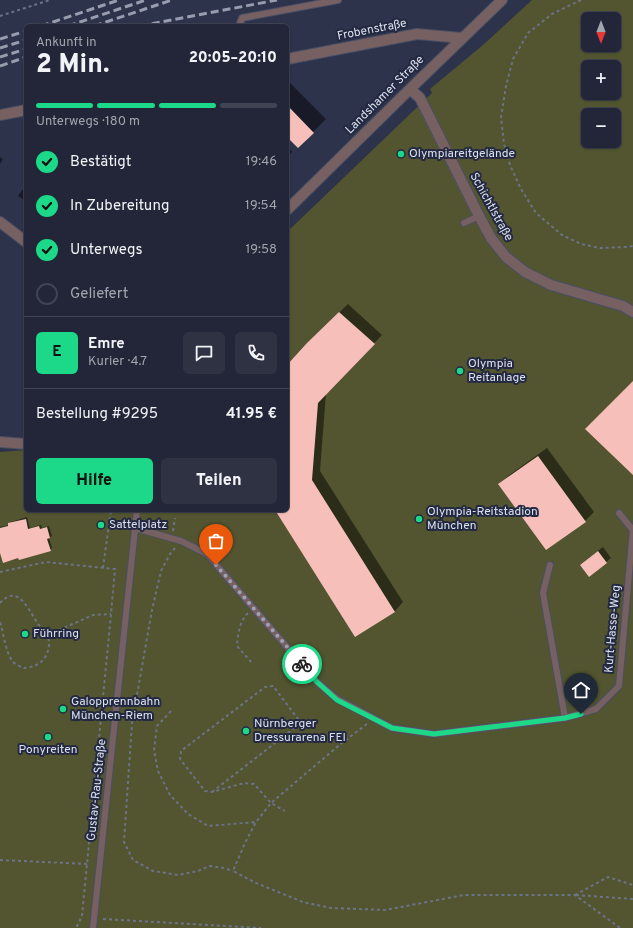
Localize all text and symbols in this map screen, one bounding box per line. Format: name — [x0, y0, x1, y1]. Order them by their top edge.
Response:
north arrow — [581, 12, 621, 52]
map controls — [581, 12, 621, 148]
street label: Frobenstraße — [336, 15, 408, 45]
text: Ankunft in — [36, 35, 97, 51]
text: 2 Min. — [36, 49, 110, 82]
text: 20:05–20:10 — [189, 49, 277, 68]
street label: Landshamer Straße — [342, 52, 428, 138]
button: + — [581, 60, 621, 100]
button: − — [581, 108, 621, 148]
text: Unterwegs · 180 m — [36, 114, 140, 130]
place label: Olympiareitgelände — [409, 146, 515, 162]
marker: Olympiareitgelände — [396, 149, 406, 159]
icon: check — [36, 151, 58, 173]
text: Bestätigt — [70, 153, 132, 172]
text: 19:46 — [246, 154, 277, 170]
street label: Schichtlstraße — [466, 170, 516, 244]
icon: check — [36, 195, 58, 217]
text: In Zubereitung — [70, 197, 170, 216]
text: 19:54 — [245, 198, 277, 214]
icon: check — [36, 239, 58, 261]
text: Unterwegs — [70, 241, 143, 260]
text: 19:58 — [245, 242, 277, 258]
text: Geliefert — [70, 285, 128, 304]
button: chat — [183, 332, 225, 374]
button: phone — [235, 332, 277, 374]
text: Emre — [88, 335, 125, 354]
text: E — [52, 343, 62, 362]
text: Kurier · 4.7 — [88, 354, 147, 370]
place label: Olympia Reitanlage — [468, 356, 526, 386]
marker: Olympia Reitanlage — [455, 366, 465, 376]
text: Bestellung #9295 — [36, 405, 158, 424]
text: 41.95 € — [226, 405, 277, 424]
button: Hilfe — [36, 458, 153, 504]
button: Teilen — [161, 458, 277, 504]
place label: Olympia-Reitstadion München — [427, 504, 538, 534]
marker: Olympia-Reitstadion München — [414, 514, 424, 524]
place label: Sattelplatz — [109, 517, 167, 533]
marker: Sattelplatz — [96, 520, 106, 530]
pin — [199, 524, 233, 565]
icon: bag — [205, 530, 227, 552]
street label: Kurt-Hasse-Weg — [601, 584, 625, 674]
place label: Führring — [33, 626, 79, 642]
marker: Führring — [20, 629, 30, 639]
courier — [282, 644, 322, 684]
icon: bike — [291, 653, 313, 675]
pin — [564, 673, 598, 714]
icon: home — [570, 679, 592, 701]
place label: Galopprennbahn München-Riem — [71, 694, 160, 724]
marker: Galopprennbahn München-Riem — [58, 704, 68, 714]
place label: Nürnberger Dressurarena FEI — [254, 716, 346, 746]
marker: Nürnberger Dressurarena FEI — [241, 726, 251, 736]
marker: Ponyreiten — [43, 732, 53, 742]
street label: Gustav-Rau-Straße — [84, 738, 110, 842]
place label: Ponyreiten — [18, 742, 78, 758]

